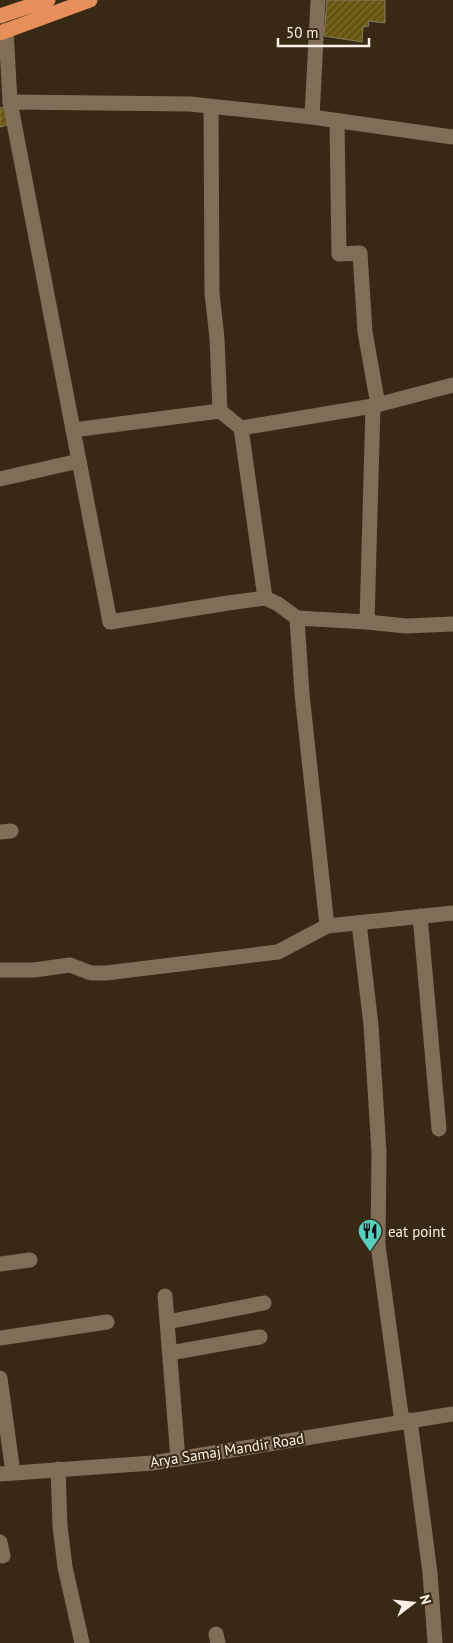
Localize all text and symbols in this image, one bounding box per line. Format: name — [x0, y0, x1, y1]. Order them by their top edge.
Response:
scale bar — [278, 15, 369, 47]
text: 50 m — [286, 23, 319, 42]
restaurant icon: eat point — [357, 1218, 383, 1252]
place label: eat point — [388, 1222, 446, 1241]
street label: Arya Samaj Mandir Road — [149, 1428, 305, 1472]
north arrow — [388, 1578, 438, 1628]
text: N — [416, 1593, 435, 1606]

